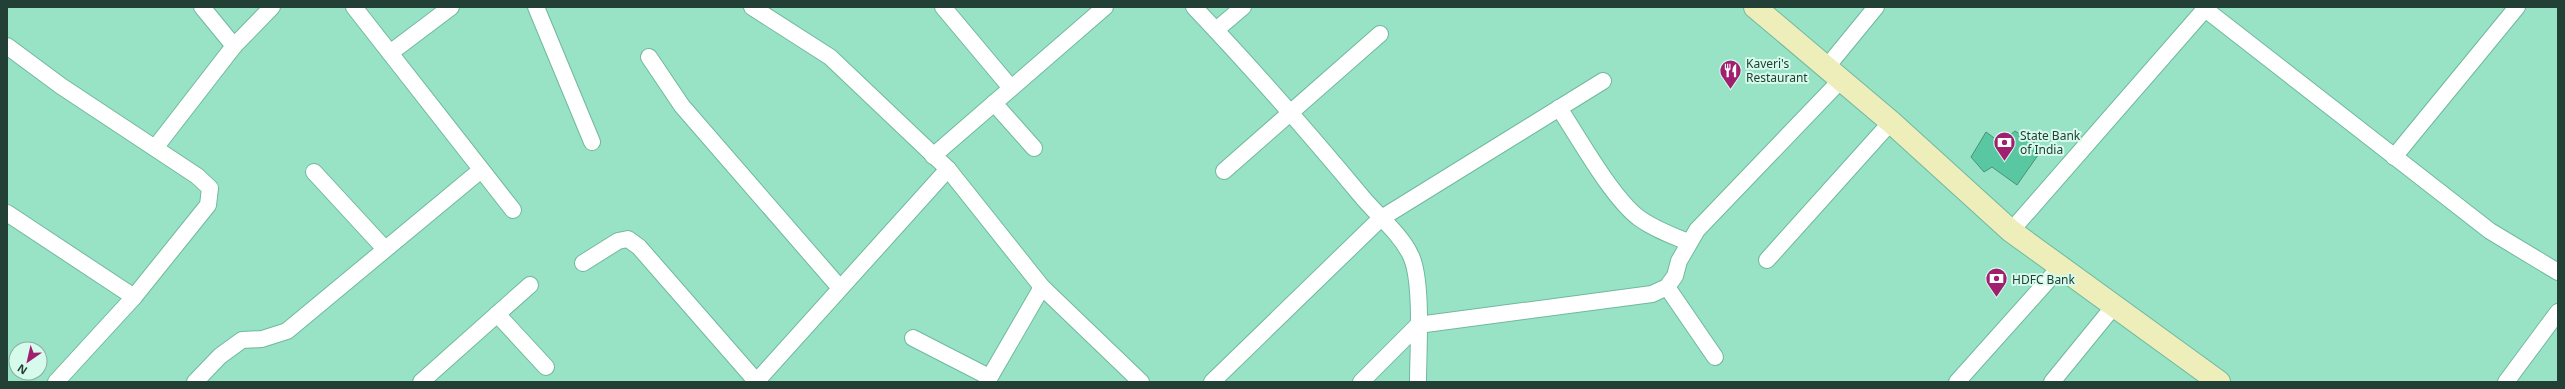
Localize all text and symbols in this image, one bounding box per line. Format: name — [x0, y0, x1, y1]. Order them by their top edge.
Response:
place label: Kaveri's Restaurant — [1746, 55, 1808, 86]
restaurant icon: Kaveri's Restaurant — [1718, 57, 1744, 90]
place label: State Bank of India — [2020, 127, 2081, 158]
bank icon: State Bank of India — [1991, 129, 2017, 162]
bank icon: HDFC Bank — [1984, 266, 2010, 299]
place label: HDFC Bank — [2012, 271, 2076, 288]
north arrow — [8, 341, 48, 381]
text: N — [14, 361, 30, 378]

